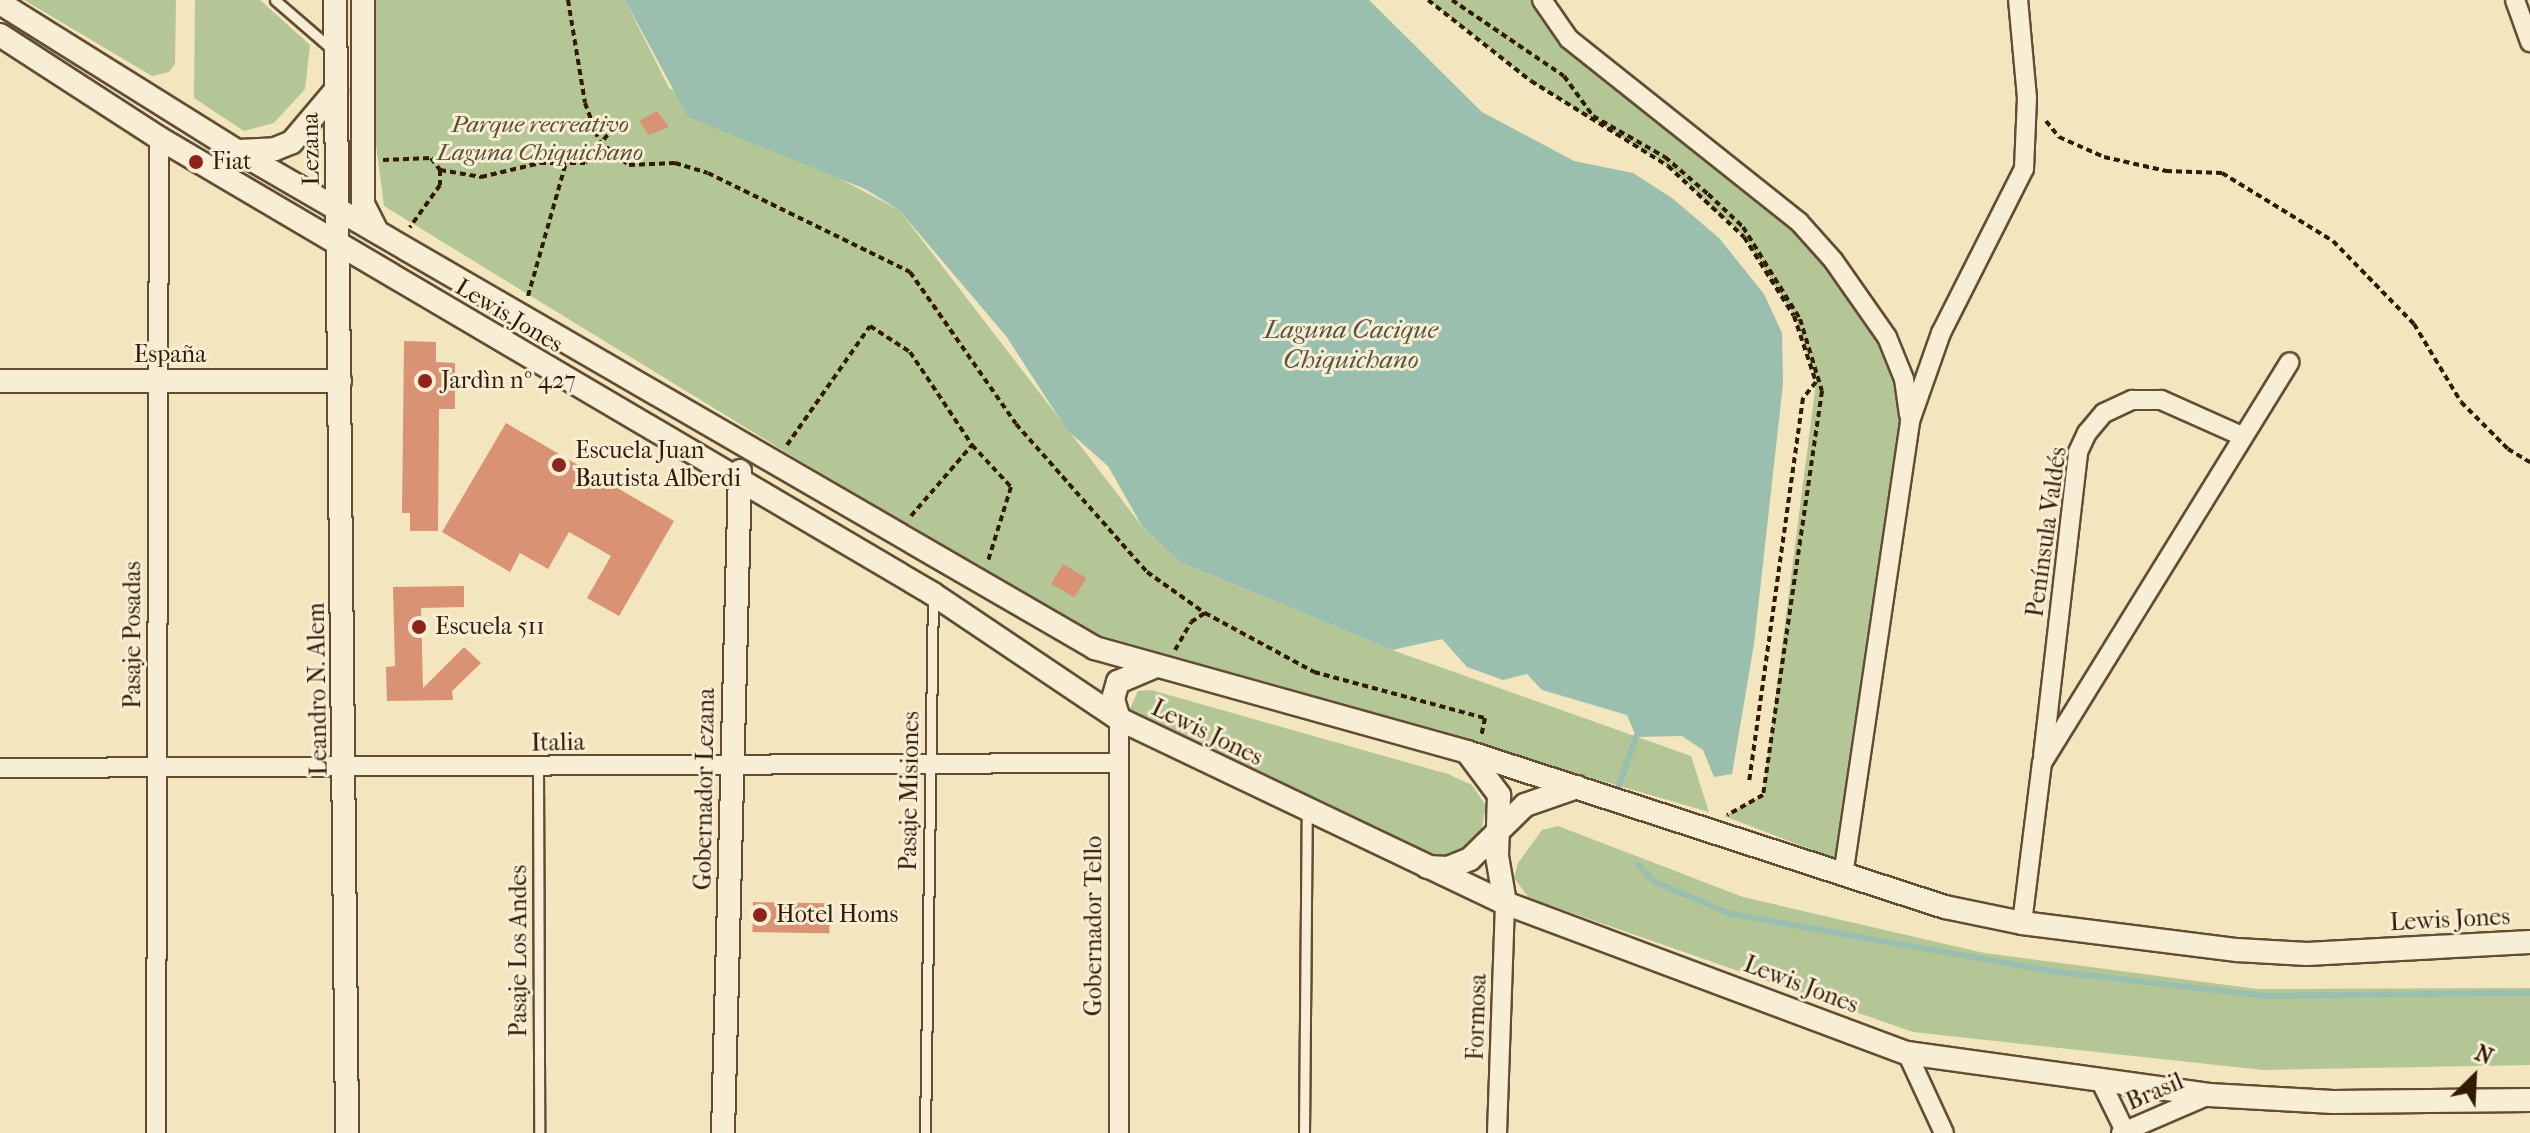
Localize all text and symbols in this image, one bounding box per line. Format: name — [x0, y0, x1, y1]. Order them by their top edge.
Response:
park label: Parque recreativo Laguna Chiquichano — [437, 111, 643, 167]
street label: Lezana — [296, 112, 326, 186]
place label: Fiat — [212, 148, 252, 176]
marker: Fiat — [187, 153, 205, 171]
street label: Lewis Jones — [450, 273, 568, 359]
water label: Laguna Cacique Chiquichano — [1264, 314, 1438, 376]
street label: España — [134, 341, 206, 369]
place label: Jardìn nº 427 — [441, 367, 576, 395]
marker: Jardìn nº 427 — [416, 372, 434, 390]
place label: Escuela Juan Bautista Alberdi — [575, 437, 741, 493]
street label: Península Valdés — [2021, 445, 2073, 619]
marker: Escuela Juan Bautista Alberdi — [550, 456, 568, 474]
street label: Pasaje Posadas — [119, 561, 147, 709]
street label: Leandro N. Alem — [302, 602, 334, 776]
place label: Escuela 511 — [435, 613, 545, 641]
marker: Escuela 511 — [410, 618, 428, 636]
street label: Gobernador Lezana — [689, 688, 721, 890]
street label: Lewis Jones — [1147, 694, 1267, 772]
street label: Pasaje Misiones — [894, 711, 926, 871]
street label: Italia — [531, 728, 585, 758]
street label: Gobernador Tello — [1080, 836, 1108, 1016]
street label: Pasaje Los Andes — [505, 865, 533, 1037]
place label: Hotel Homs — [776, 901, 898, 929]
street label: Lewis Jones — [2389, 902, 2511, 938]
marker: Hotel Homs — [751, 906, 769, 924]
street label: Lewis Jones — [1740, 950, 1862, 1020]
street label: Formosa — [1461, 973, 1493, 1061]
north arrow — [2434, 1037, 2514, 1117]
text: N — [2471, 1040, 2497, 1070]
street label: Brasil — [2122, 1067, 2188, 1117]

